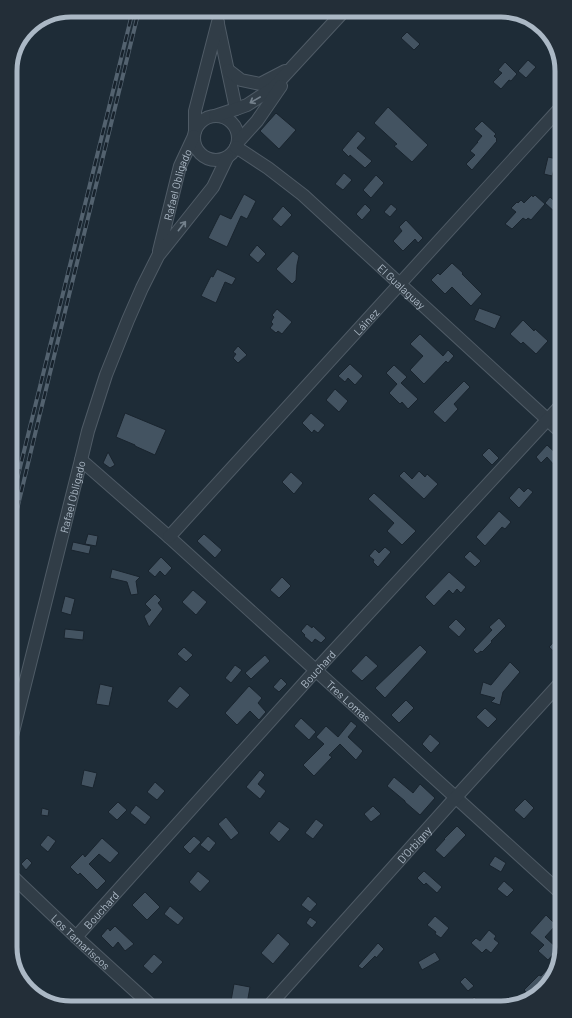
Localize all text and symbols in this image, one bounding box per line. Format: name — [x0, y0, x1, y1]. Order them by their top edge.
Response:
one-way arrow — [249, 96, 261, 104]
street label: Rafael Obligado — [160, 147, 194, 221]
one-way arrow — [178, 220, 186, 231]
street label: El Gualaguay — [375, 261, 429, 311]
street label: Láinez — [350, 305, 381, 337]
street label: Rafael Obligado — [57, 459, 87, 534]
street label: Bouchard — [297, 647, 338, 690]
street label: Tres Lomas — [324, 677, 374, 724]
street label: D'Orbigny — [394, 823, 434, 865]
street label: Bouchard — [80, 888, 121, 931]
street label: Los Tamariscos — [49, 911, 113, 972]

